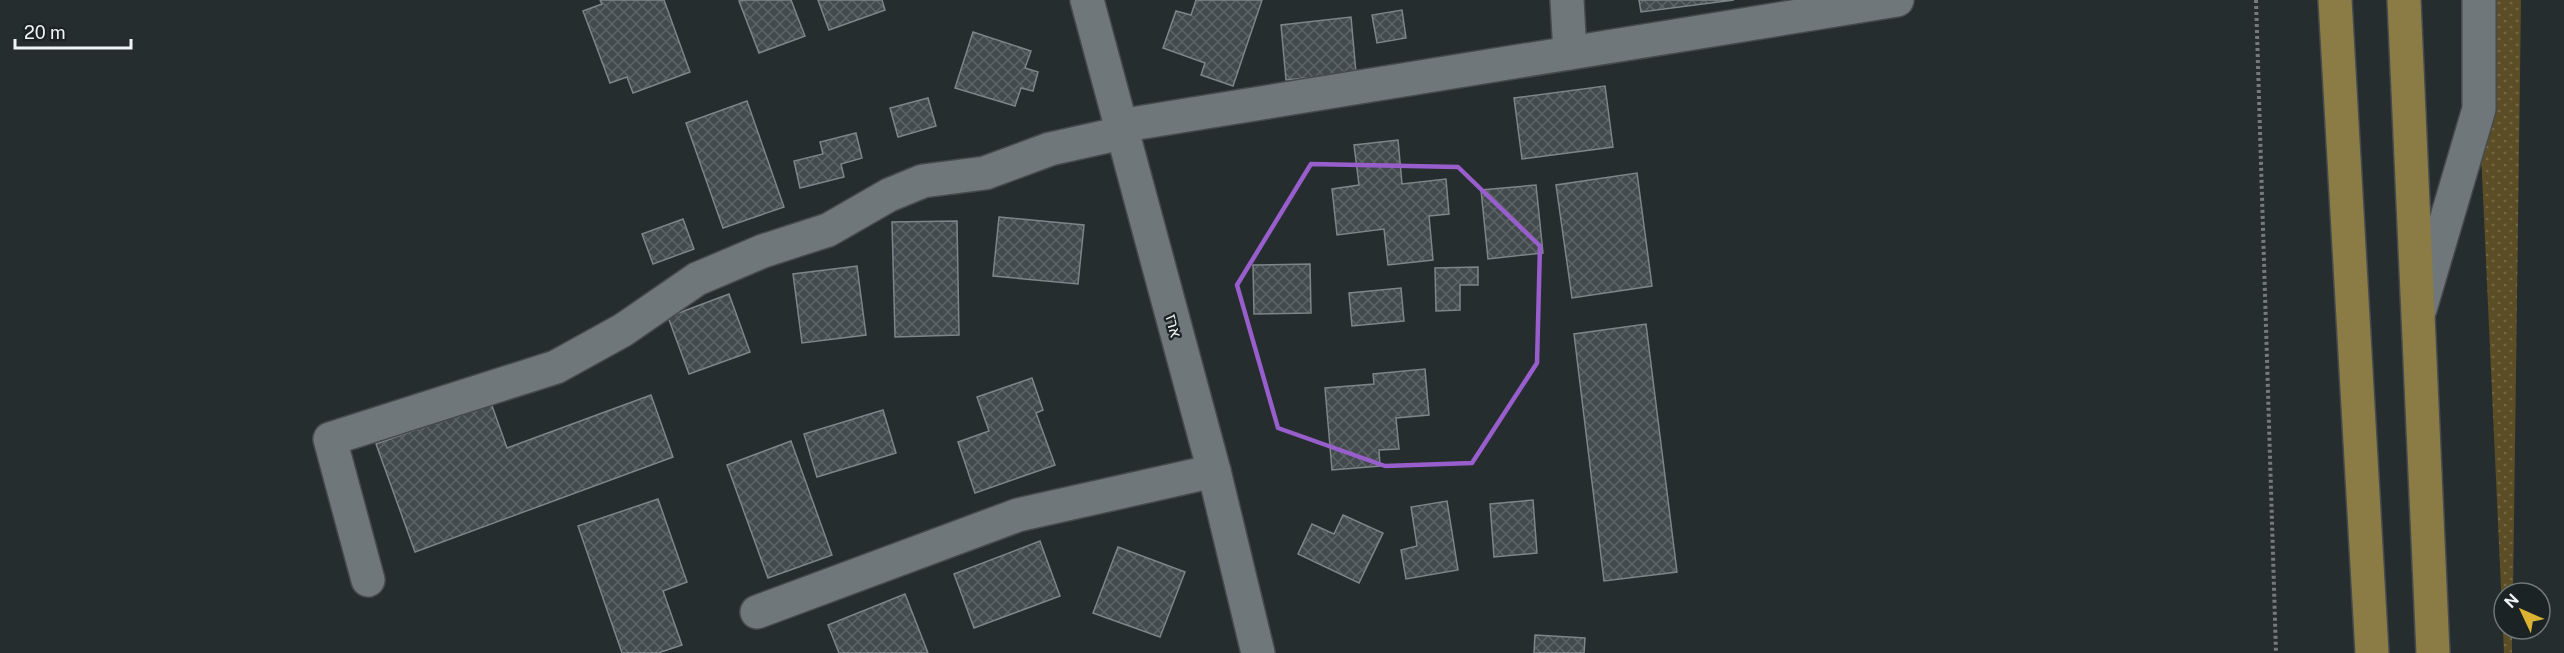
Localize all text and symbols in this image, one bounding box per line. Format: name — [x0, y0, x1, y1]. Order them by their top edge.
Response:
scale bar — [15, 12, 130, 50]
text: 20 m — [24, 22, 66, 43]
street label: ארז — [1161, 312, 1186, 340]
north arrow — [2492, 581, 2552, 641]
text: N — [2500, 590, 2523, 612]

